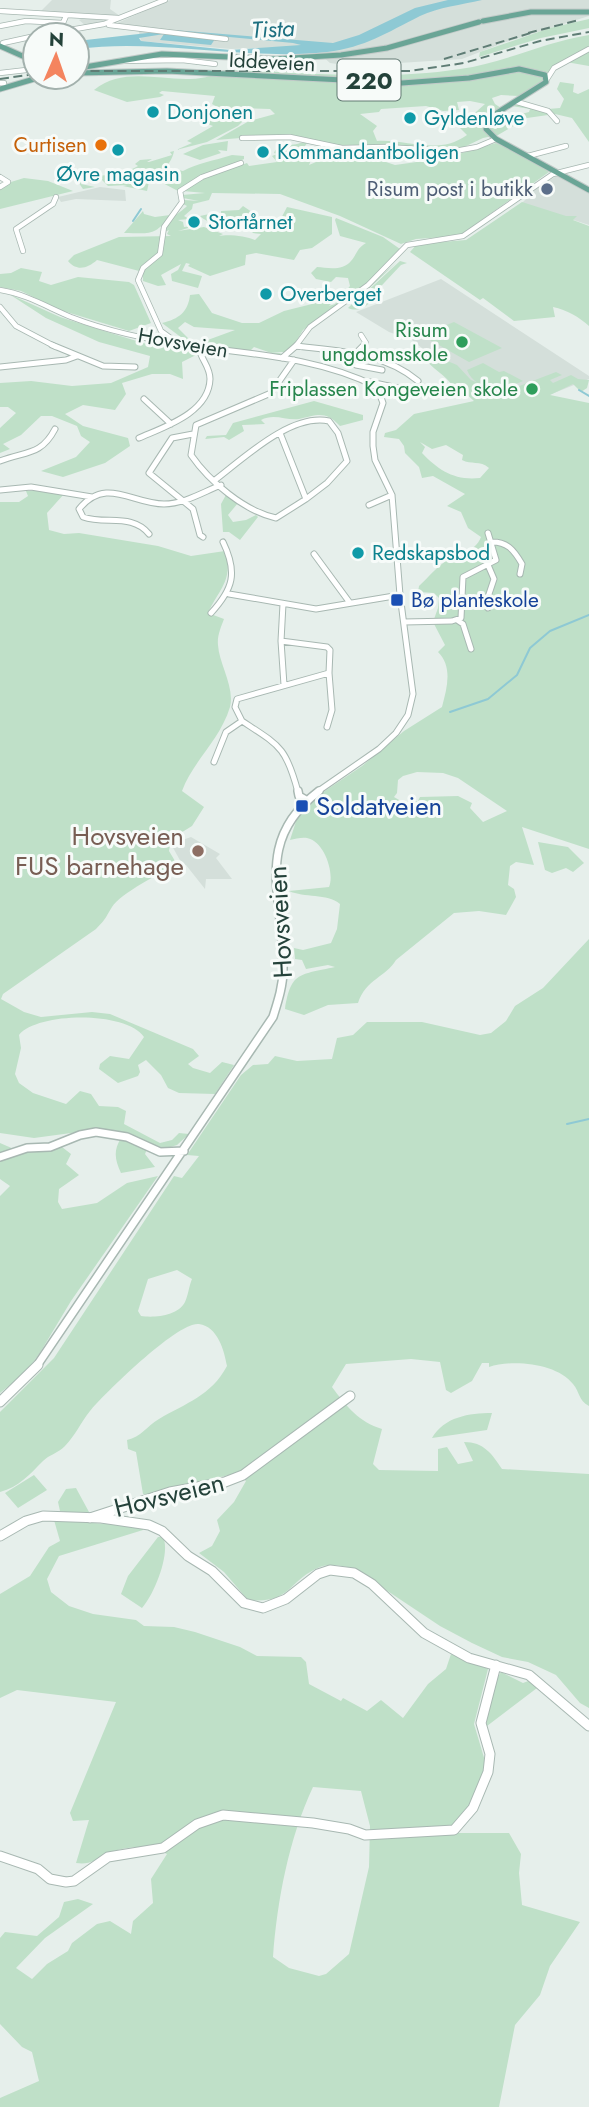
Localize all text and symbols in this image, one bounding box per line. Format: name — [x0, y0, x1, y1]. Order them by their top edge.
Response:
water label: Tista — [251, 11, 296, 47]
north arrow — [21, 21, 91, 91]
text: N — [49, 26, 65, 53]
street label: Iddeveien — [228, 45, 316, 79]
road number: 220 — [338, 60, 400, 100]
place label: Donjonen — [167, 97, 253, 127]
place label: Gyldenløve — [424, 103, 524, 133]
marker: Donjonen — [145, 104, 161, 120]
marker: Gyldenløve — [402, 110, 418, 126]
place label: Curtisen — [14, 130, 87, 160]
marker: Curtisen — [93, 137, 109, 153]
place label: Kommandantboligen — [277, 137, 459, 167]
marker: Øvre magasin — [110, 142, 126, 158]
marker: Kommandantboligen — [255, 144, 271, 160]
place label: Øvre magasin — [56, 159, 180, 189]
place label: Risum post i butikk — [367, 174, 534, 204]
marker: Risum post i butikk — [539, 181, 555, 197]
place label: Stortårnet — [208, 207, 293, 237]
marker: Stortårnet — [186, 214, 202, 230]
place label: Overberget — [280, 279, 381, 309]
marker: Overberget — [258, 286, 274, 302]
place label: Risum ungdomsskole — [321, 315, 448, 369]
street label: Hovsveien — [136, 320, 230, 366]
marker: Risum ungdomsskole — [454, 334, 470, 350]
place label: Friplassen Kongeveien skole — [269, 374, 518, 404]
marker: Friplassen Kongeveien skole — [524, 381, 540, 397]
place label: Redskapsbod — [372, 538, 490, 568]
marker: Redskapsbod — [350, 545, 366, 561]
place label: Bø planteskole — [411, 585, 539, 615]
marker: Bø planteskole — [389, 592, 405, 608]
place label: Soldatveien — [316, 787, 442, 825]
marker: Soldatveien — [294, 798, 310, 814]
place label: Hovsveien FUS barnehage — [15, 817, 184, 885]
marker: Hovsveien FUS barnehage — [190, 843, 206, 859]
street label: Hovsveien — [258, 865, 302, 979]
street label: Hovsveien — [110, 1463, 228, 1527]

